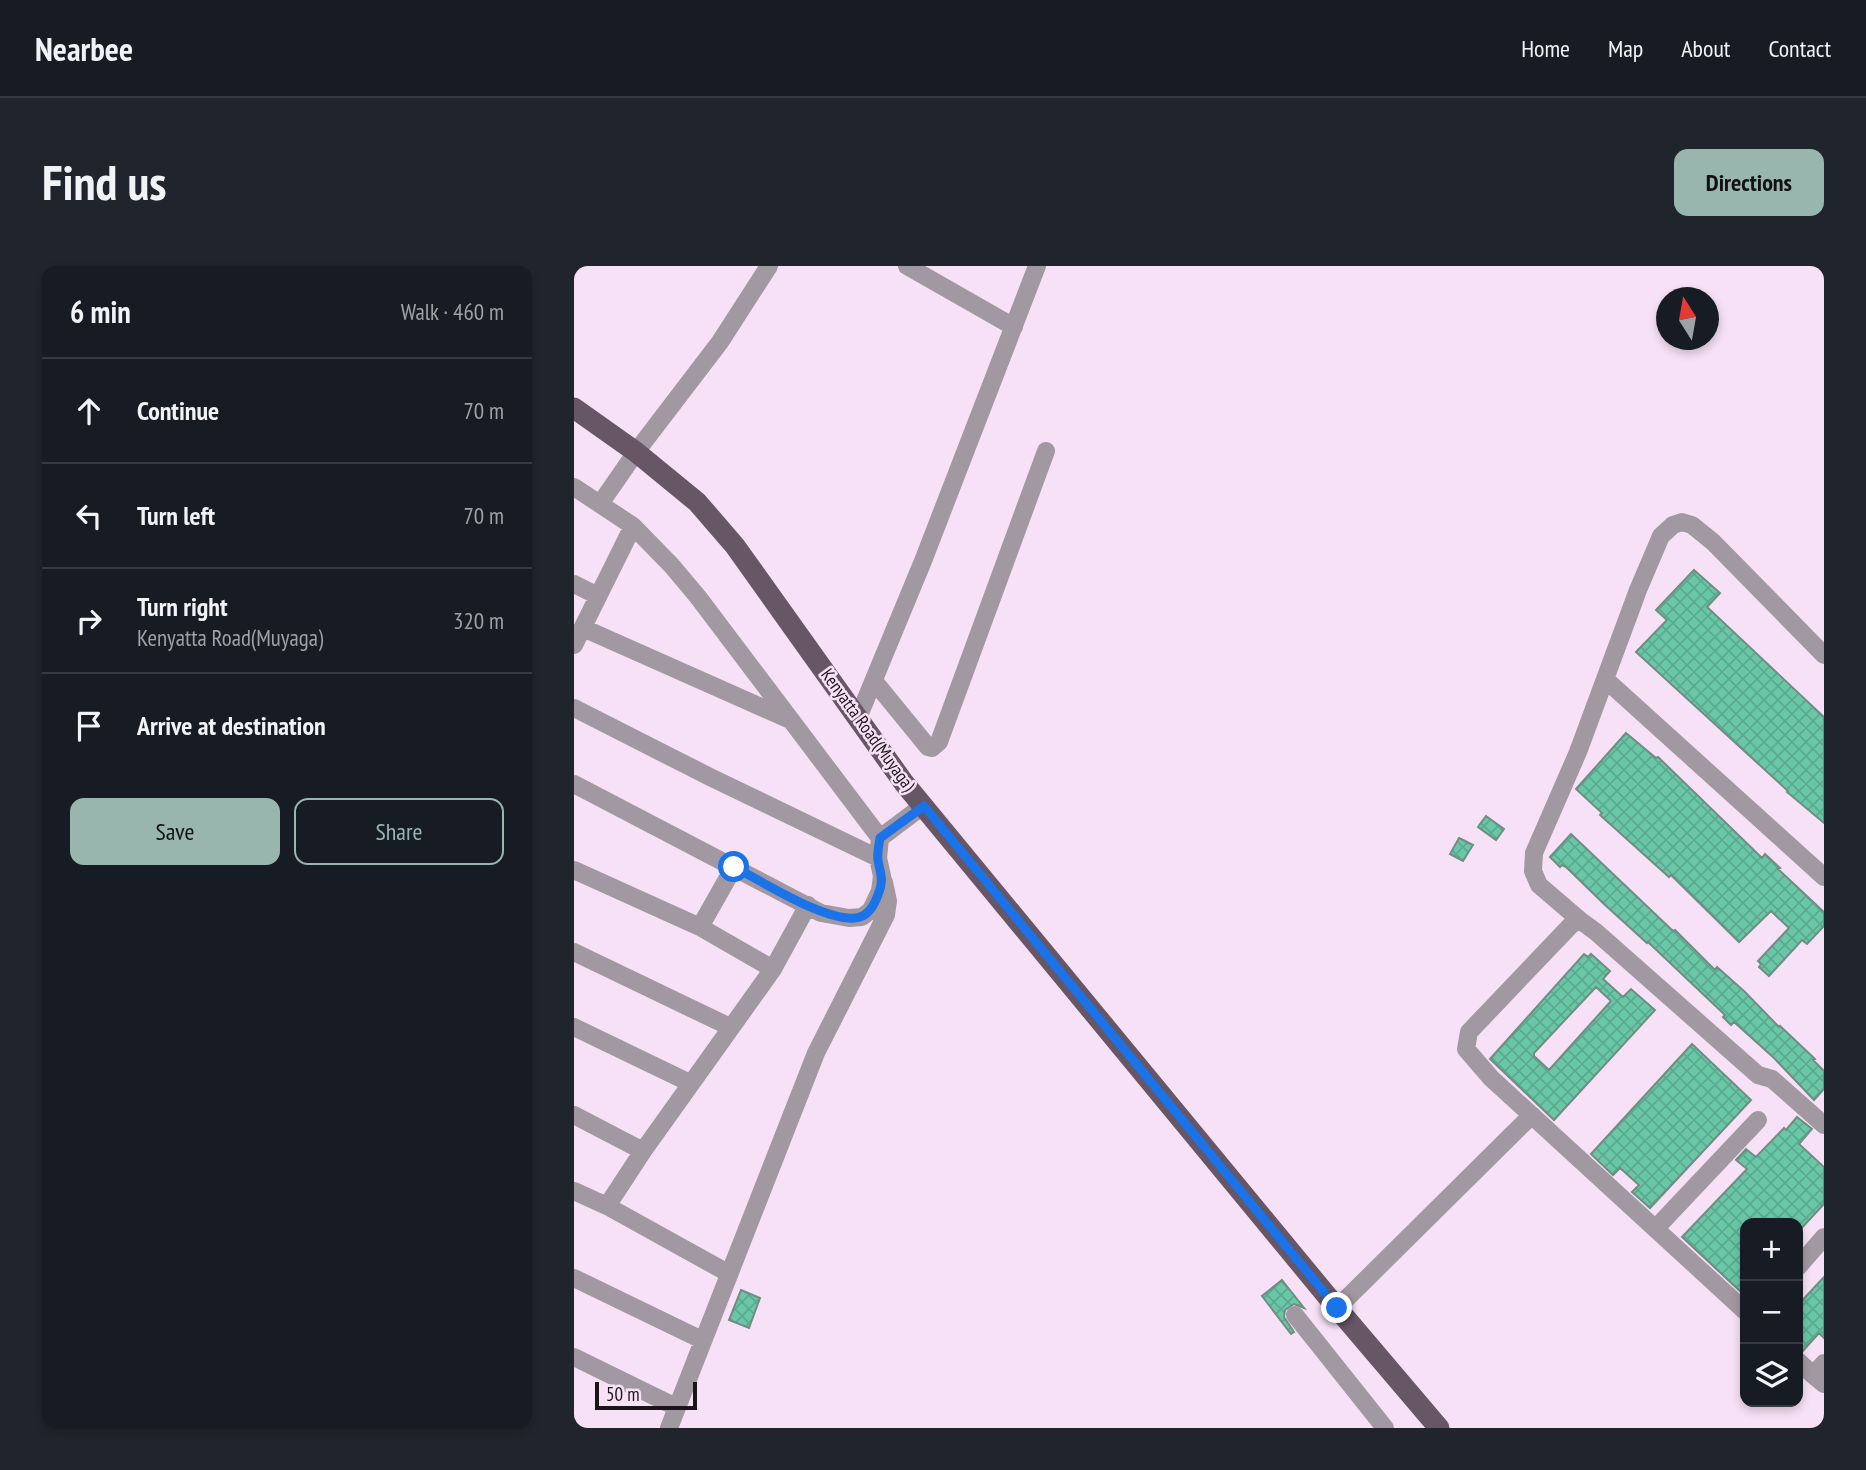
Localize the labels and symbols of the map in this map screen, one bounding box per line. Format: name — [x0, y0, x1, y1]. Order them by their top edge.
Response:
north arrow — [1656, 287, 1719, 350]
street label: Kenyatta Road(Muyaga) — [816, 664, 921, 796]
route start — [718, 851, 749, 882]
route end — [1321, 1292, 1352, 1323]
scale bar — [595, 1379, 696, 1411]

